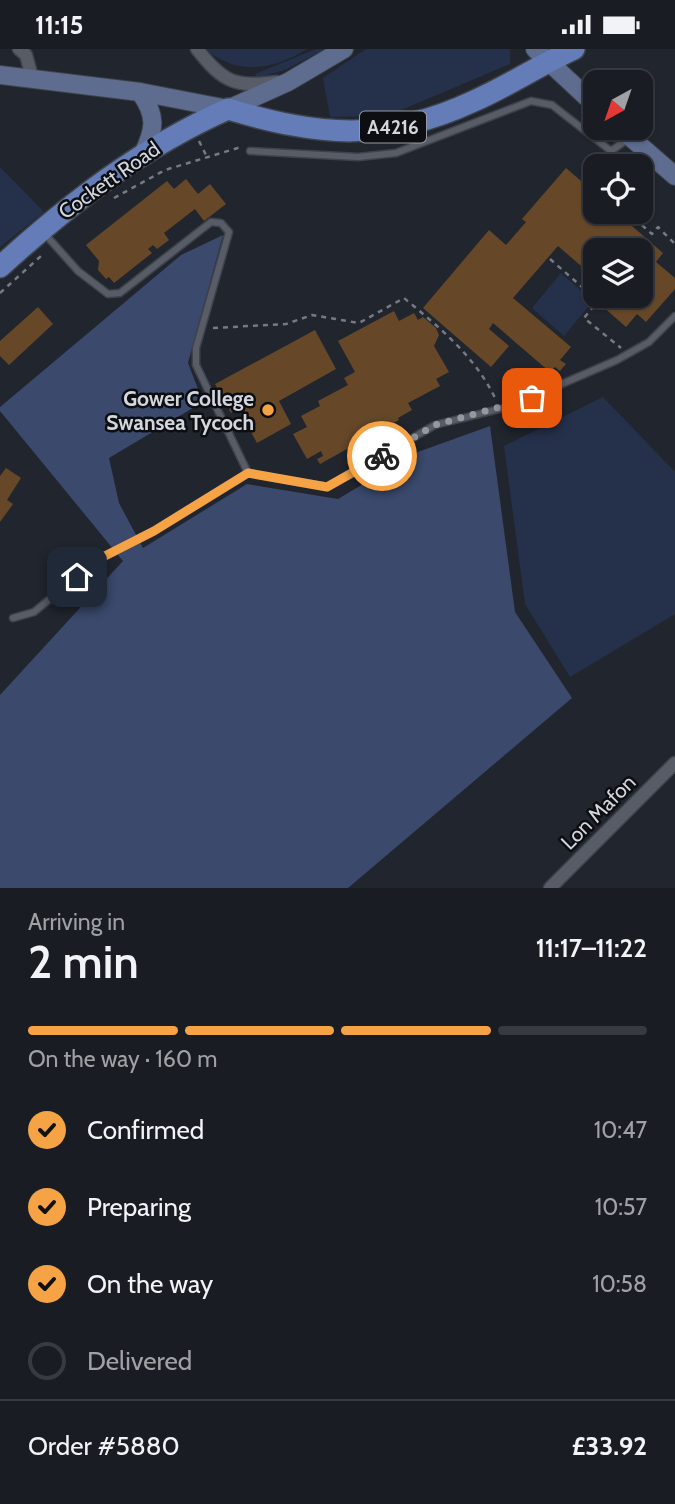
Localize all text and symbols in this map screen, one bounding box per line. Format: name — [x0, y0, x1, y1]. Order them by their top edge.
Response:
text: 11:15 — [35, 9, 84, 41]
north arrow — [583, 70, 653, 140]
map controls — [583, 70, 653, 308]
road number: A4216 — [360, 111, 426, 143]
street label: Cockett Road — [54, 136, 164, 224]
button: locate — [583, 154, 653, 224]
button: layers — [583, 238, 653, 308]
pin — [502, 368, 562, 428]
icon: bag — [513, 379, 551, 417]
place label: Gower College Swansea Tycoch — [106, 386, 254, 435]
marker: Gower College Swansea Tycoch — [260, 402, 276, 418]
courier — [347, 421, 417, 491]
icon: bike — [363, 437, 401, 475]
pin — [47, 547, 107, 607]
icon: home — [58, 558, 96, 596]
street label: Lon Mafon — [555, 769, 641, 855]
text: Arriving in — [28, 908, 125, 936]
text: 11:17–11:22 — [536, 932, 647, 964]
text: 2 min — [28, 934, 139, 990]
text: On the way · 160 m — [28, 1045, 217, 1073]
icon: check — [28, 1111, 66, 1149]
text: Confirmed — [87, 1114, 204, 1146]
text: 10:47 — [594, 1116, 647, 1144]
icon: check — [28, 1188, 66, 1226]
text: Preparing — [87, 1191, 191, 1223]
text: 10:57 — [595, 1193, 647, 1221]
icon: check — [28, 1265, 66, 1303]
text: On the way — [87, 1268, 213, 1300]
text: 10:58 — [592, 1270, 647, 1298]
text: Delivered — [87, 1345, 192, 1377]
text: Order #5880 — [28, 1430, 180, 1462]
text: £33.92 — [572, 1430, 647, 1462]

